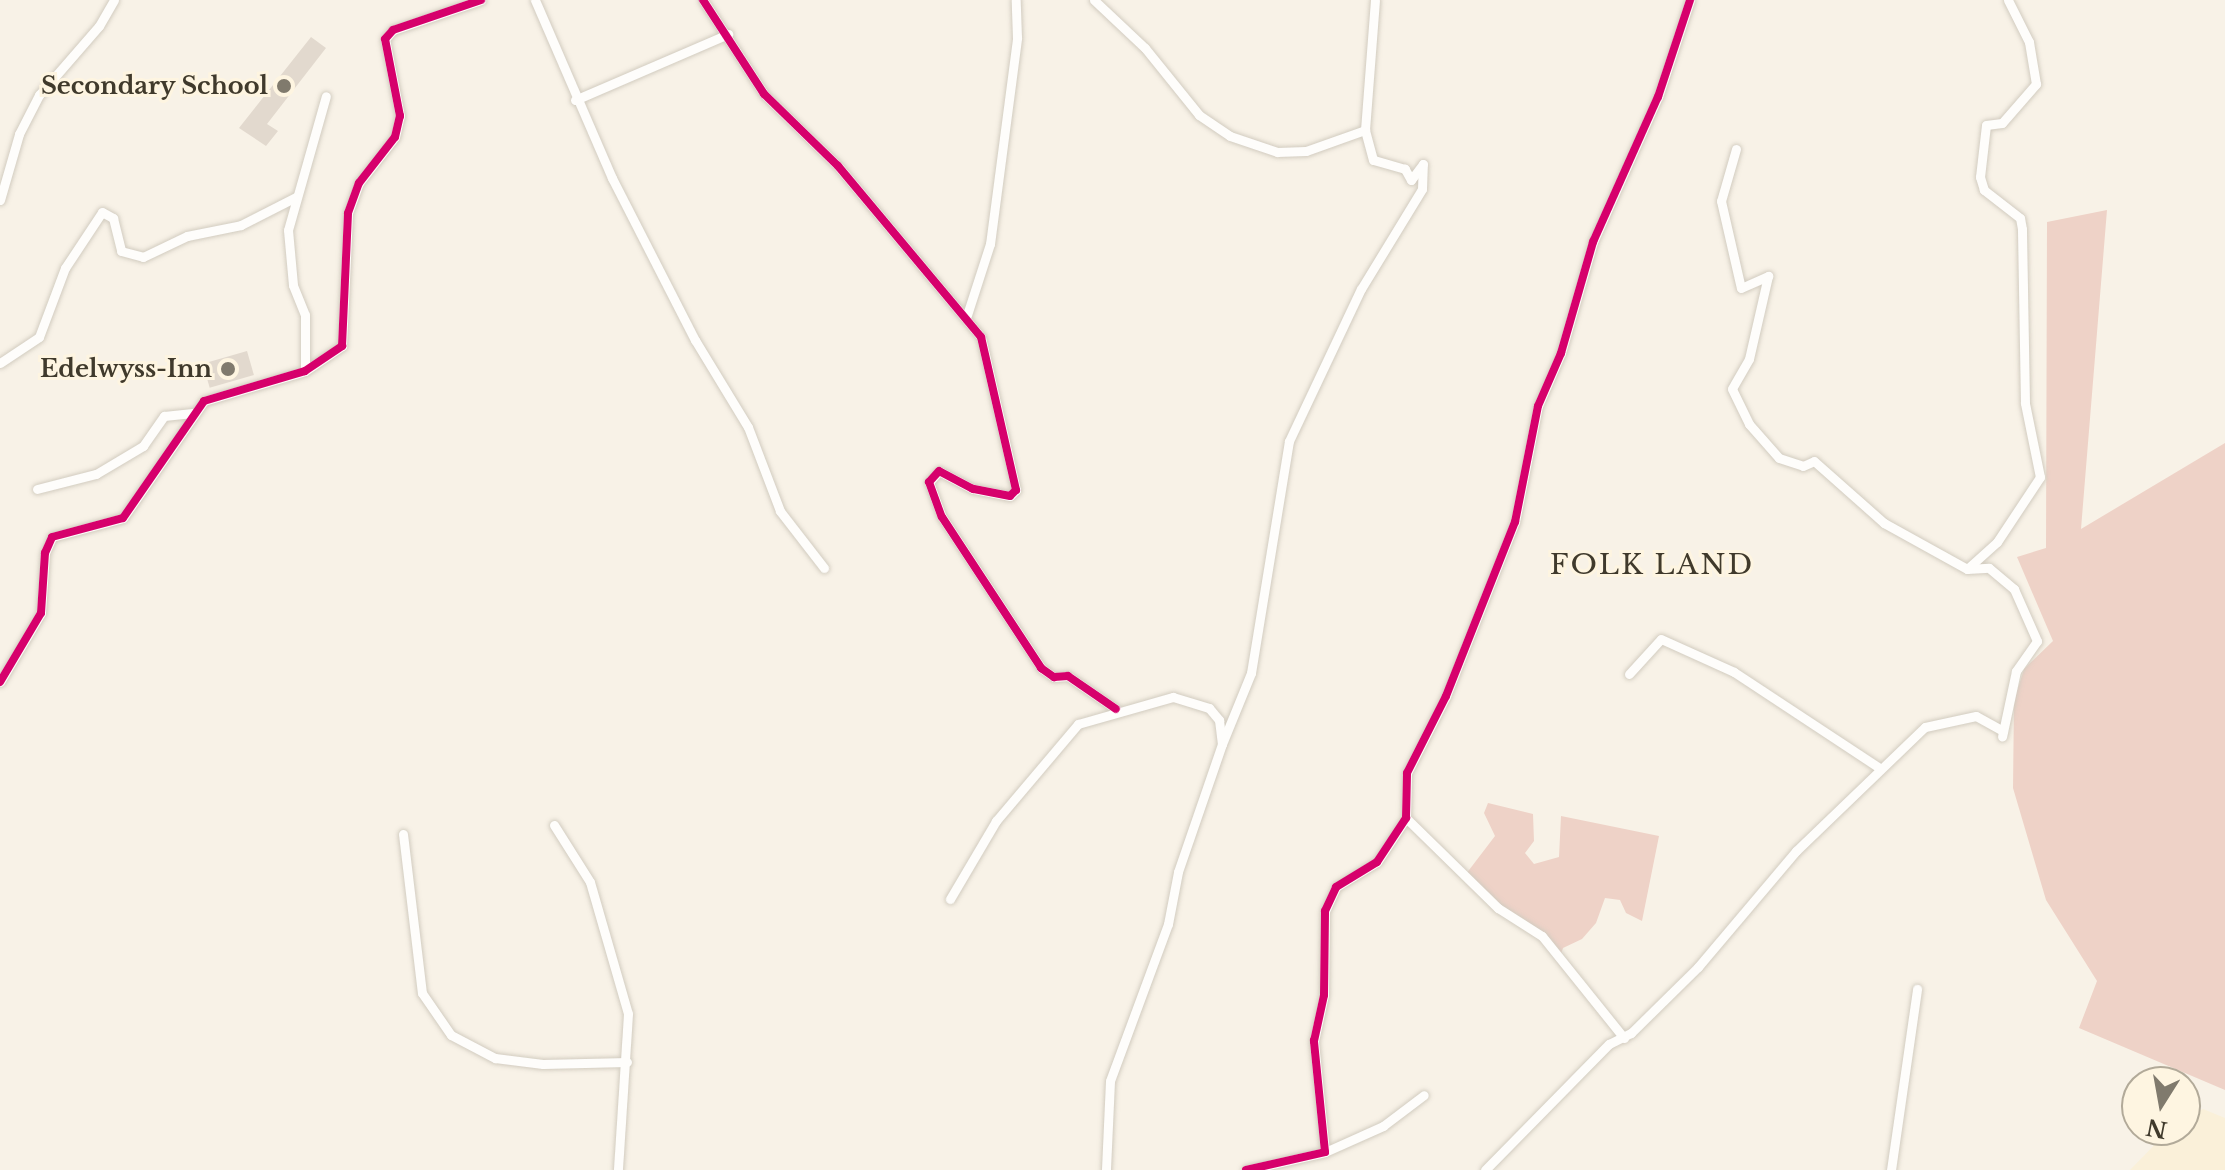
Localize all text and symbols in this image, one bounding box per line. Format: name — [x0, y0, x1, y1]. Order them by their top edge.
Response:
place label: Secondary School — [40, 72, 268, 100]
marker: Secondary School — [275, 77, 293, 95]
place label: Edelwyss-Inn — [40, 355, 212, 383]
marker: Edelwyss-Inn — [219, 360, 237, 378]
district label: FOLK LAND — [1549, 548, 1755, 582]
north arrow — [2121, 1066, 2201, 1146]
text: N — [2144, 1113, 2169, 1143]

